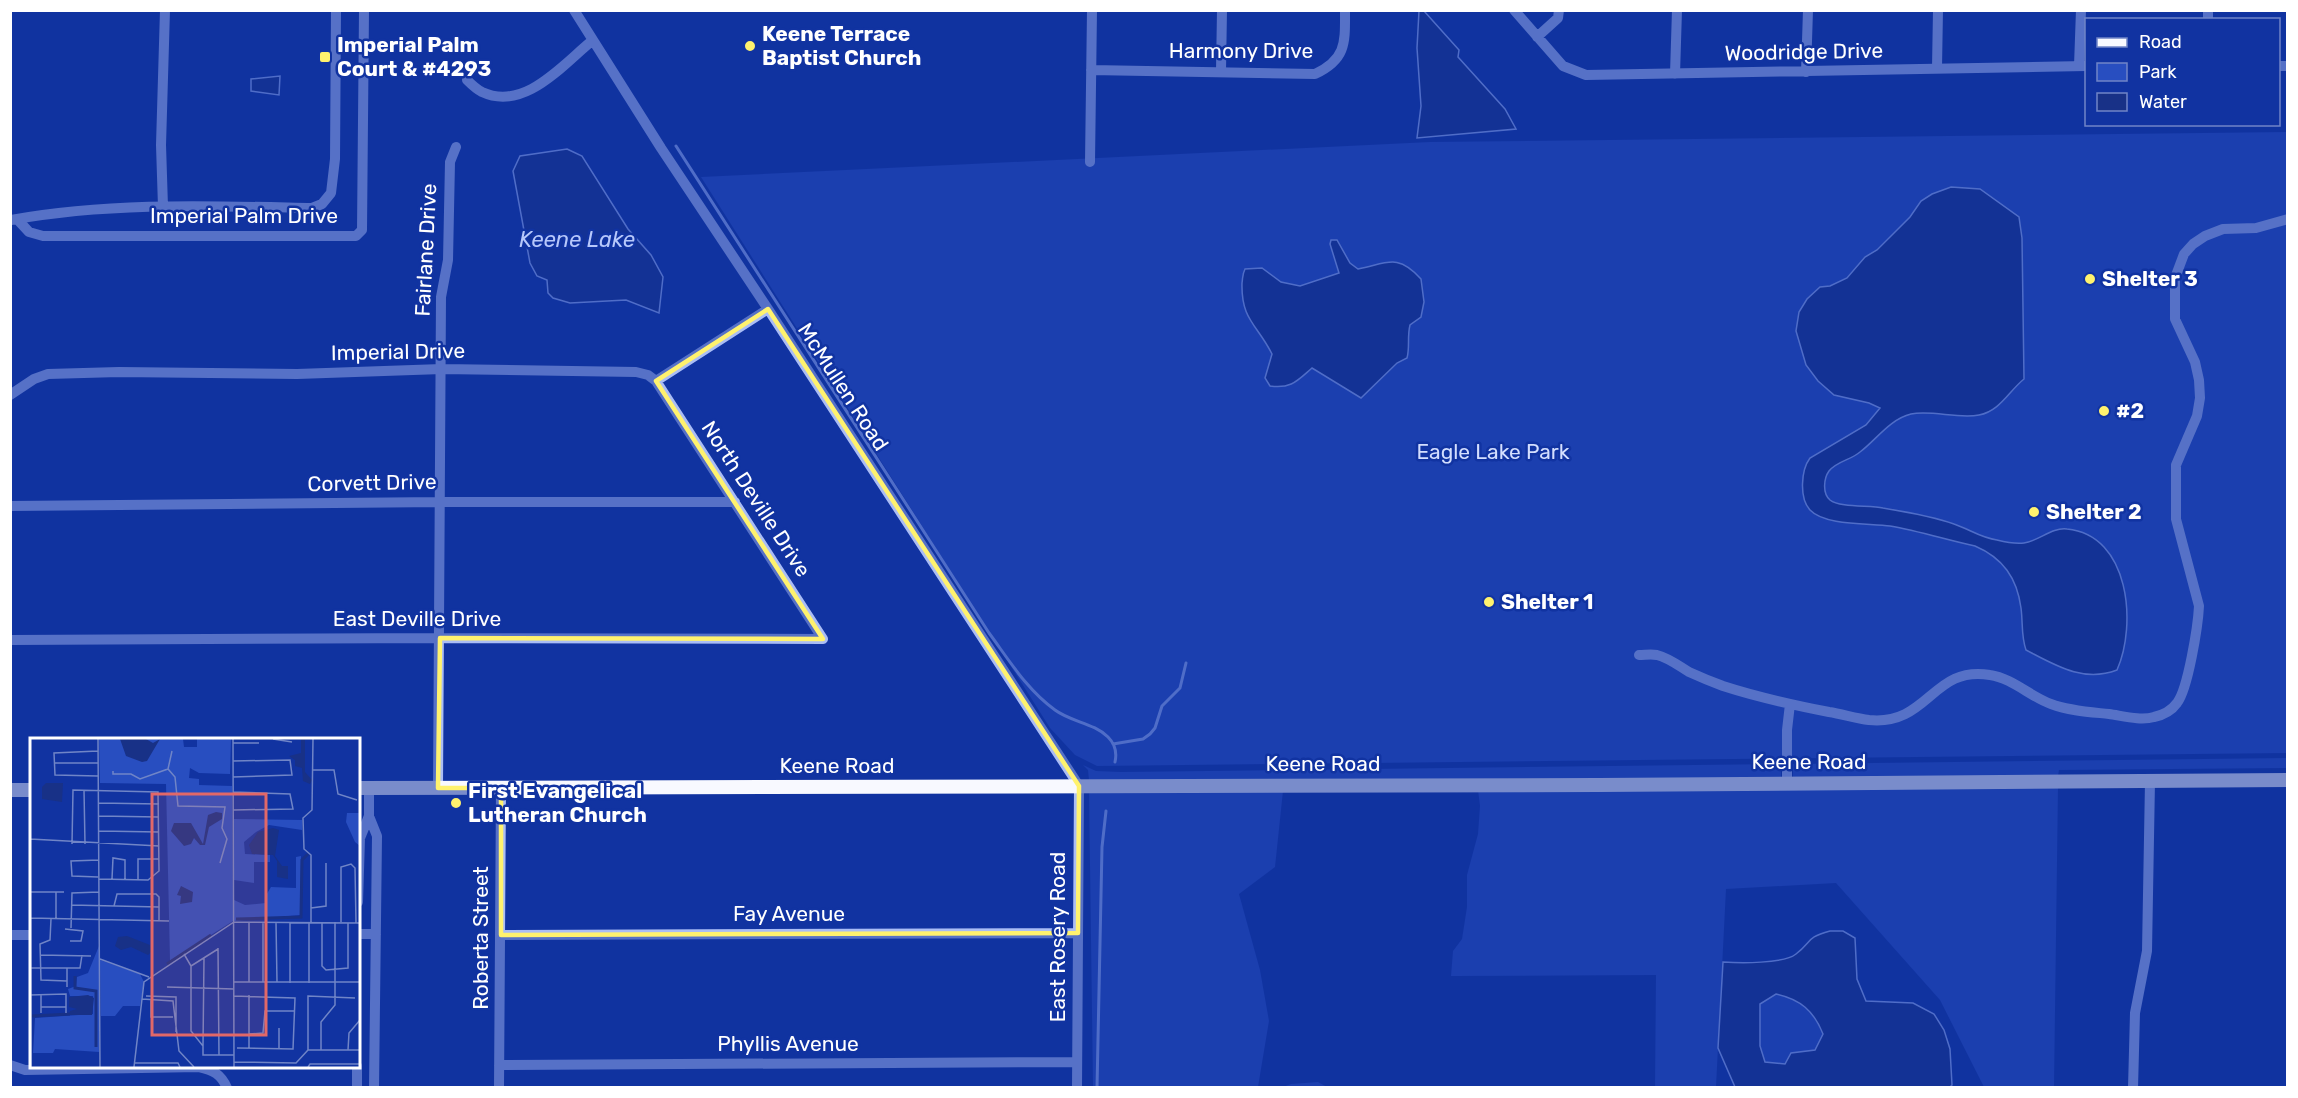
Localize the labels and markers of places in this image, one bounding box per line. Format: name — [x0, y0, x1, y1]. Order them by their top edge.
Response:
place label: Keene Terrace Baptist Church — [762, 21, 921, 70]
place label: Imperial Palm Court & #4293 — [337, 32, 491, 81]
marker: Keene Terrace Baptist Church — [743, 39, 757, 53]
marker: Imperial Palm Court & #4293 — [318, 50, 332, 64]
place label: Shelter 3 — [2102, 266, 2198, 291]
marker: Shelter 3 — [2083, 272, 2097, 286]
place label: #2 — [2116, 398, 2144, 423]
marker: #2 — [2097, 404, 2111, 418]
place label: Shelter 2 — [2046, 499, 2142, 524]
marker: Shelter 2 — [2027, 505, 2041, 519]
place label: Shelter 1 — [1501, 589, 1593, 614]
marker: Shelter 1 — [1482, 595, 1496, 609]
place label: First Evangelical Lutheran Church — [468, 778, 647, 827]
marker: First Evangelical Lutheran Church — [449, 796, 463, 810]

